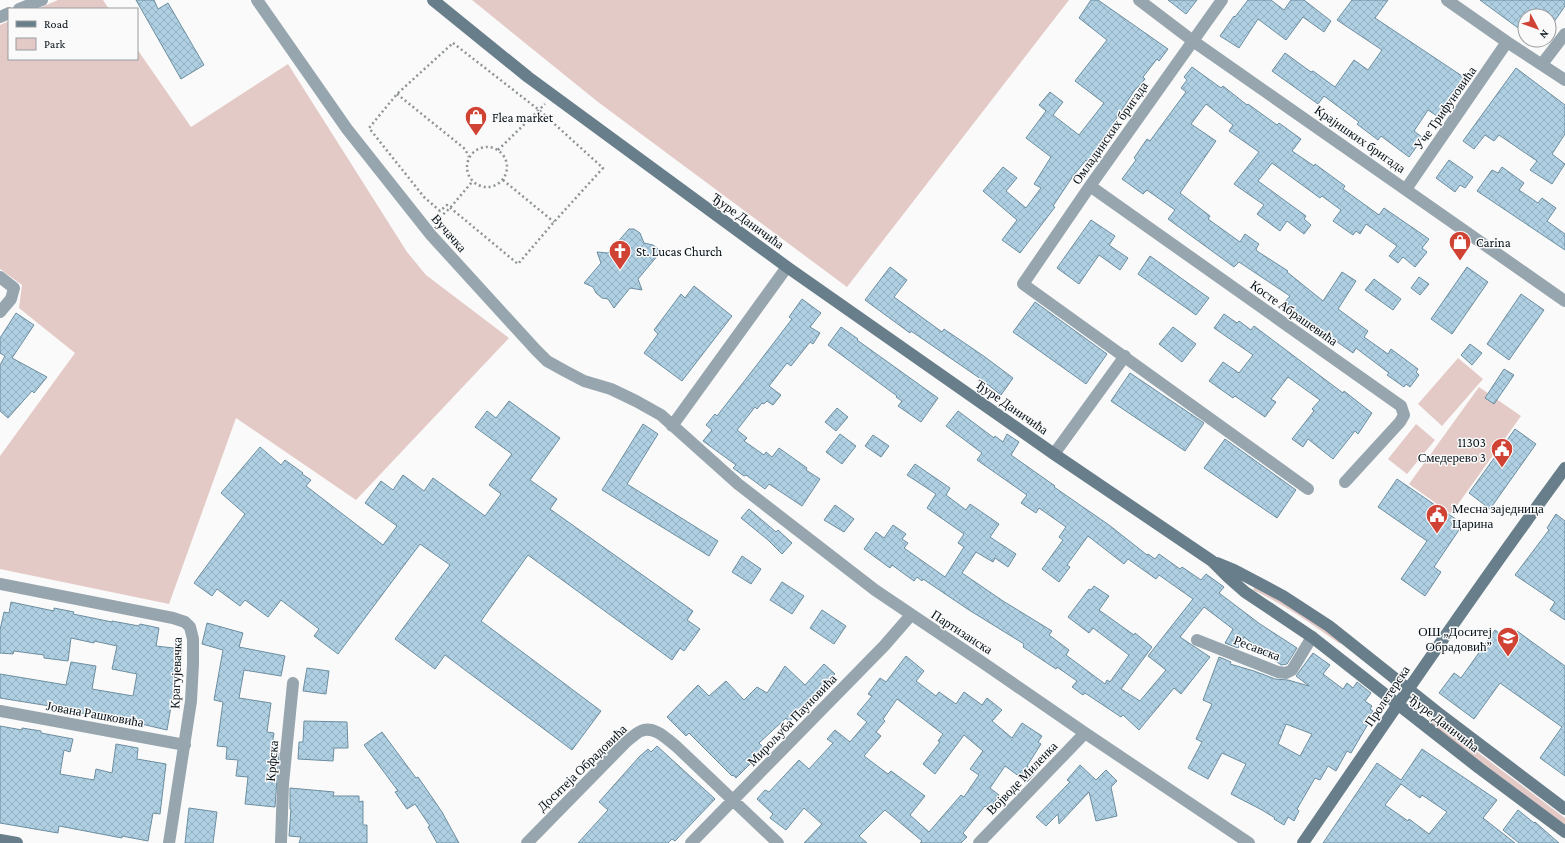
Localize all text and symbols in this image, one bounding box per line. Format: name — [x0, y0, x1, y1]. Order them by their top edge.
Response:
legend — [8, 8, 138, 60]
north arrow — [1517, 8, 1557, 48]
text: Road — [44, 17, 69, 31]
text: N — [1537, 28, 1552, 42]
text: Park — [44, 37, 66, 51]
street label: Уче Трифуновића — [1411, 63, 1479, 153]
street label: Омладинских бригада — [1069, 79, 1151, 187]
street label: Крајишких бригада — [1312, 102, 1408, 176]
shop icon: Flea market — [463, 104, 489, 137]
place label: Flea market — [492, 110, 554, 125]
street label: Ђуре Даничића — [709, 190, 787, 252]
street label: Вучачка — [429, 211, 470, 255]
shop icon: Carina — [1447, 229, 1473, 262]
place label: Carina — [1476, 235, 1511, 250]
church icon: St. Lucas Church — [607, 238, 633, 271]
place label: St. Lucas Church — [636, 244, 722, 259]
street label: Косте Абрашевића — [1247, 277, 1341, 349]
street label: Ђуре Даничића — [973, 376, 1051, 438]
place label: 11303 Смедерево 3 — [1418, 435, 1486, 465]
public building icon: 11303 Смедерево 3 — [1489, 436, 1515, 469]
place label: Месна заједница Царина — [1452, 501, 1544, 531]
public building icon: Месна заједница Царина — [1424, 502, 1450, 535]
street label: Партизанска — [929, 607, 995, 657]
place label: ОШ „Доситеј Обрадовић” — [1418, 624, 1492, 654]
school or university icon: ОШ „Доситеј Обрадовић” — [1495, 625, 1521, 658]
street label: Ресавска — [1232, 632, 1283, 664]
street label: Крагујевачка — [167, 637, 185, 709]
street label: Пролетерска — [1361, 663, 1413, 729]
street label: Мирољуба Пауновића — [744, 671, 840, 769]
street label: Ђуре Даничића — [1406, 691, 1482, 755]
street label: Јована Рашковића — [45, 698, 145, 730]
street label: Доситеја Обрадовића — [534, 721, 630, 815]
street label: Војводе Миленка — [983, 738, 1061, 818]
street label: Крфска — [263, 740, 281, 782]

